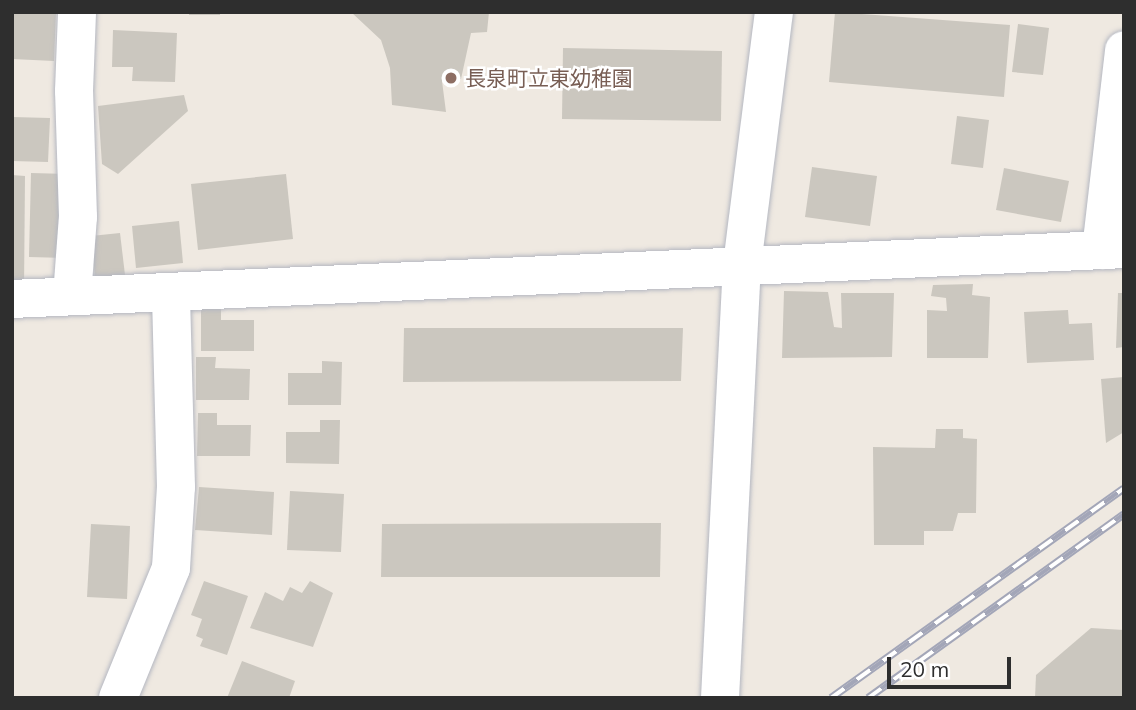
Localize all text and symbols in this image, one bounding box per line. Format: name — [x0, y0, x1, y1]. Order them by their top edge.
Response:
place label: 長泉町立東幼稚園 — [465, 65, 633, 91]
marker: 長泉町立東幼稚園 — [443, 70, 459, 86]
scale bar — [891, 644, 1015, 688]
text: 20 m — [900, 656, 949, 682]

